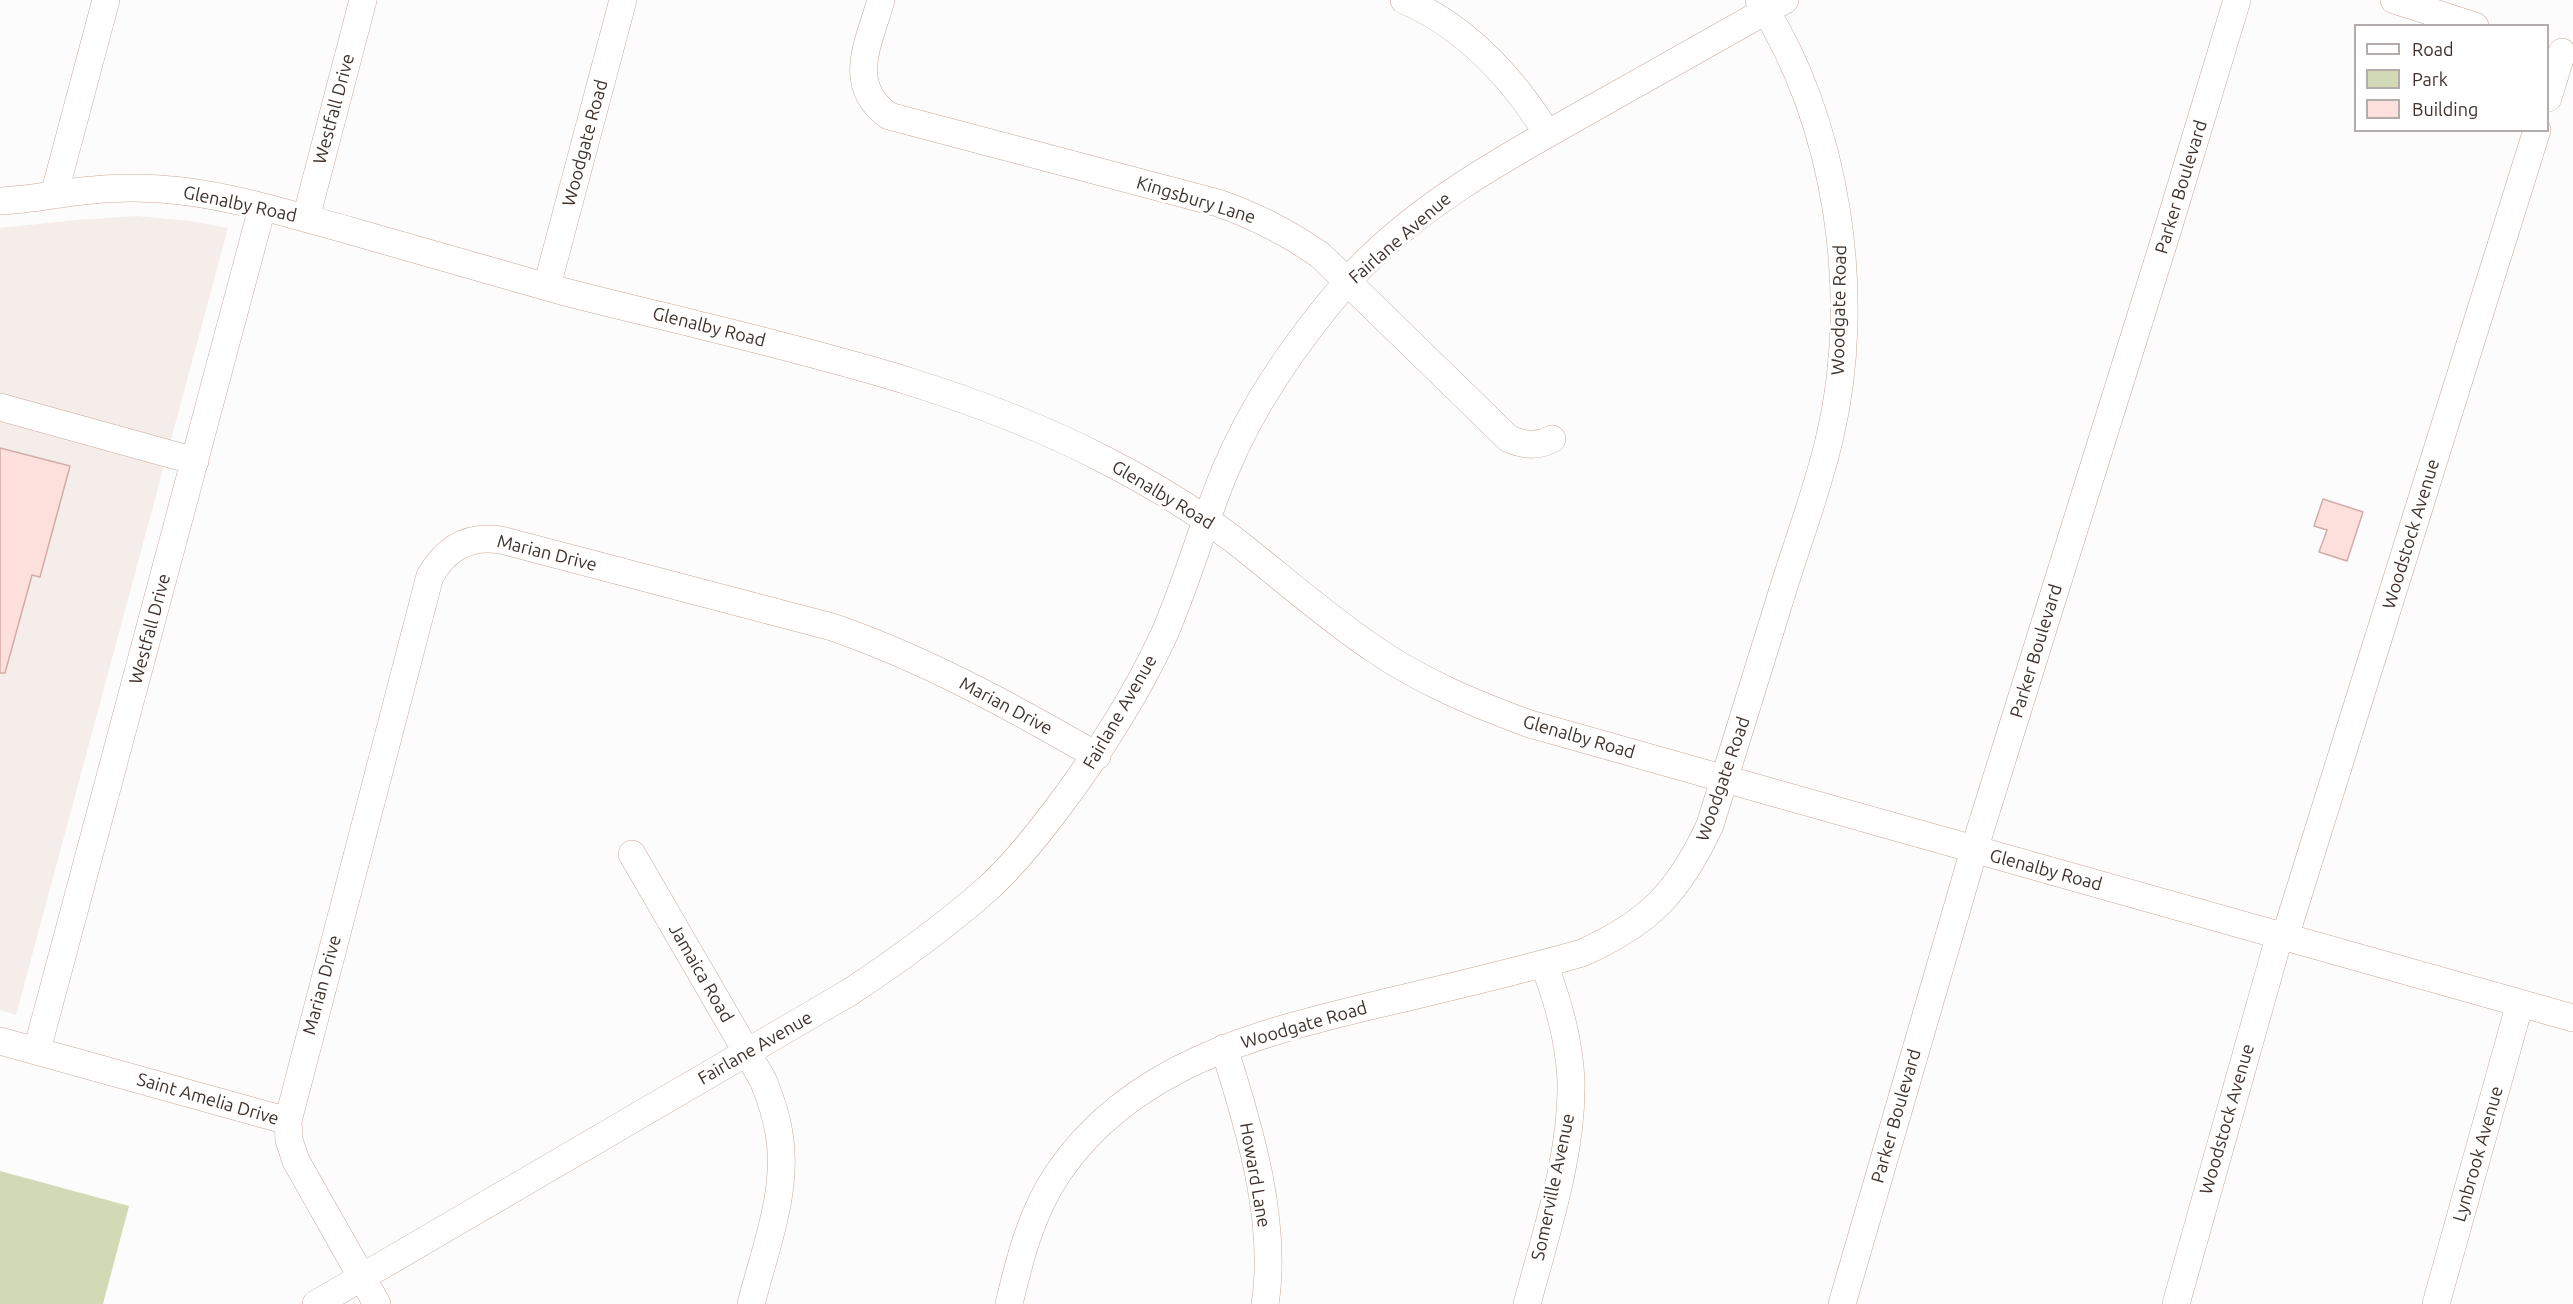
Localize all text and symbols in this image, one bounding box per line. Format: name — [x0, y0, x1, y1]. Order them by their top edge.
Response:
legend — [2354, 24, 2549, 132]
text: Road — [2412, 39, 2454, 59]
street label: Westfall Drive — [309, 51, 359, 167]
text: Park — [2412, 69, 2448, 89]
street label: Woodgate Road — [558, 77, 612, 209]
text: Building — [2412, 99, 2478, 119]
street label: Parker Boulevard — [2150, 118, 2212, 256]
street label: Kingsbury Lane — [1134, 172, 1258, 228]
street label: Glenalby Road — [181, 181, 299, 227]
street label: Fairlane Avenue — [1345, 188, 1455, 288]
street label: Woodgate Road — [1827, 245, 1851, 375]
street label: Glenalby Road — [650, 303, 768, 351]
street label: Glenalby Road — [1108, 456, 1218, 534]
street label: Woodstock Avenue — [2378, 456, 2444, 612]
street label: Marian Drive — [495, 530, 599, 576]
street label: Westfall Drive — [125, 571, 175, 687]
street label: Parker Boulevard — [2005, 582, 2067, 720]
street label: Fairlane Avenue — [1079, 651, 1161, 773]
street label: Marian Drive — [956, 672, 1056, 740]
street label: Glenalby Road — [1520, 711, 1638, 763]
street label: Woodgate Road — [1692, 714, 1754, 844]
street label: Glenalby Road — [1987, 845, 2105, 895]
street label: Jamaica Road — [664, 920, 738, 1026]
street label: Marian Drive — [298, 933, 346, 1037]
street label: Woodgate Road — [1238, 997, 1370, 1053]
street label: Fairlane Avenue — [694, 1007, 816, 1089]
street label: Woodstock Avenue — [2195, 1041, 2259, 1197]
street label: Parker Boulevard — [1867, 1046, 1925, 1186]
street label: Saint Amelia Drive — [134, 1068, 282, 1130]
street label: Lynbrook Avenue — [2448, 1084, 2508, 1224]
street label: Somerville Avenue — [1527, 1111, 1579, 1263]
street label: Howard Lane — [1235, 1121, 1275, 1229]

